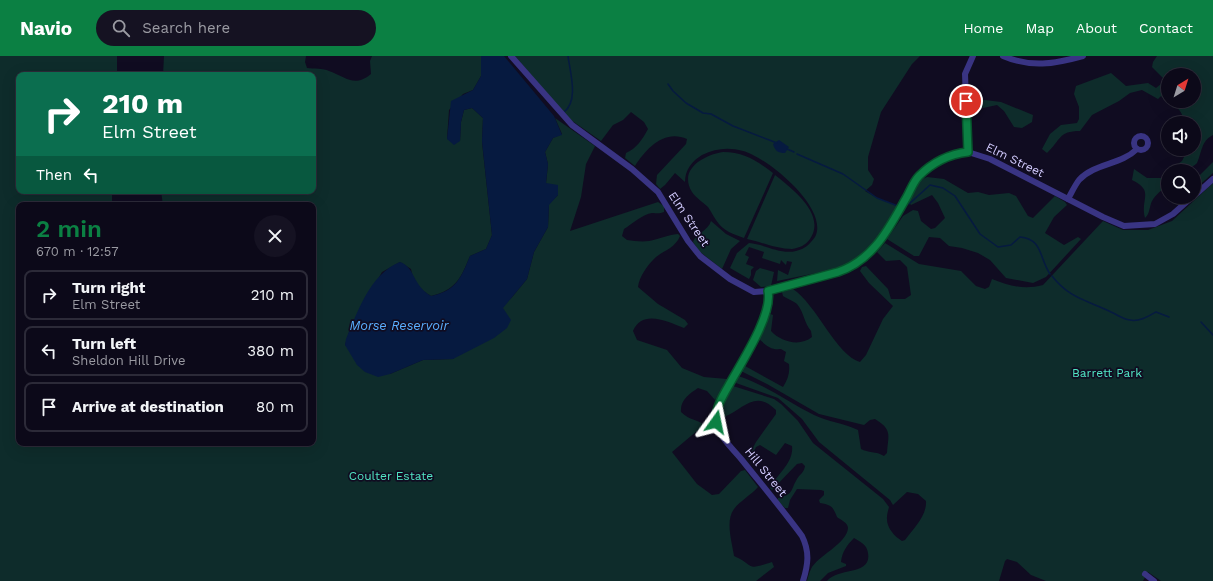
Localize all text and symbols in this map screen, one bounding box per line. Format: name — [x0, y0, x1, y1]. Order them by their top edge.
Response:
search box — [96, 10, 376, 46]
text: Navio — [20, 17, 72, 40]
icon: search — [110, 17, 132, 39]
text: Search here — [142, 19, 230, 37]
text: Home — [963, 20, 1003, 36]
text: Map — [1025, 20, 1054, 36]
text: About — [1076, 20, 1117, 36]
text: Contact — [1139, 20, 1193, 36]
north arrow — [1161, 68, 1201, 108]
map controls — [1161, 68, 1201, 204]
pin — [949, 84, 983, 118]
text: 210 m — [102, 87, 183, 120]
icon: right — [36, 88, 88, 140]
icon: arrive — [955, 90, 977, 112]
button: sound — [1161, 116, 1201, 156]
text: Elm Street — [102, 121, 196, 142]
street label: Elm Street — [984, 140, 1046, 180]
icon: left — [80, 164, 102, 186]
button: search — [1161, 164, 1201, 204]
text: Then — [36, 166, 72, 184]
street label: Elm Street — [666, 189, 712, 249]
text: 2 min — [36, 215, 102, 243]
button: close — [254, 215, 296, 257]
text: 670 m · 12:57 — [36, 244, 119, 259]
text: Turn right — [72, 279, 145, 297]
icon: right — [38, 284, 60, 306]
text: 210 m — [251, 286, 294, 304]
text: Elm Street — [72, 297, 140, 312]
water label: Morse Reservoir — [350, 318, 449, 333]
text: Turn left — [72, 335, 136, 353]
icon: left — [38, 340, 60, 362]
text: 380 m — [247, 342, 294, 360]
text: Sheldon Hill Drive — [72, 353, 186, 368]
park label: Barrett Park — [1072, 366, 1142, 380]
icon: arrive — [38, 396, 60, 418]
text: Arrive at destination — [72, 398, 224, 416]
text: 80 m — [256, 398, 294, 416]
position arrow — [695, 401, 737, 443]
street label: Hill Street — [742, 445, 790, 499]
park label: Coulter Estate — [349, 469, 433, 483]

